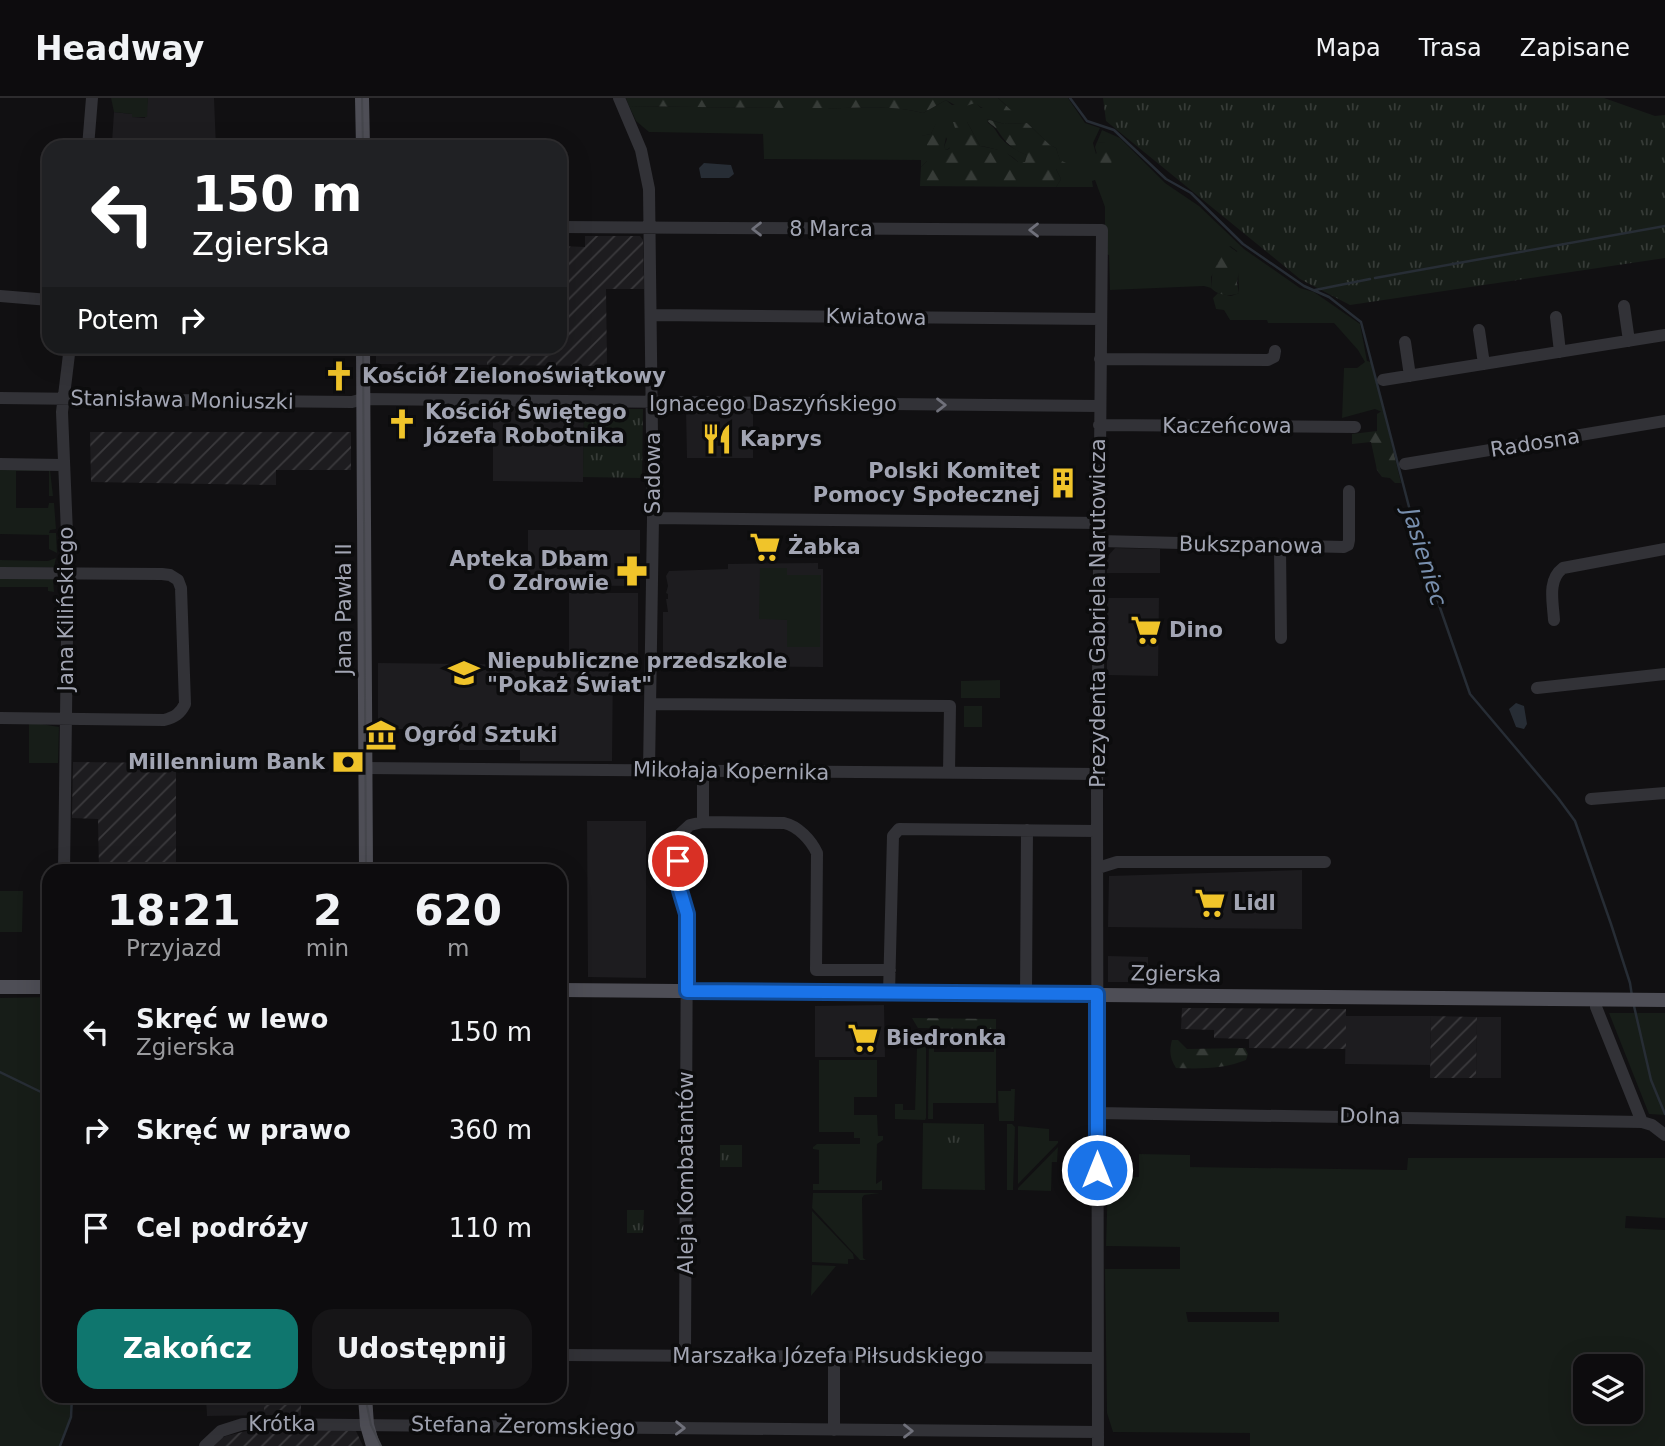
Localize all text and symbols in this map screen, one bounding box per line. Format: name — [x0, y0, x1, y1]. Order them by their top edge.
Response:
text: Headway — [35, 29, 204, 68]
text: Mapa — [1315, 34, 1381, 62]
text: Trasa — [1419, 34, 1482, 62]
text: Zapisane — [1520, 34, 1630, 62]
text: 150 m — [192, 166, 362, 223]
icon: left — [77, 168, 168, 259]
street label: 8 Marca — [789, 217, 873, 241]
one-way arrow — [751, 221, 762, 237]
one-way arrow — [1028, 222, 1038, 238]
text: Zgierska — [192, 225, 330, 263]
icon: right — [173, 301, 211, 339]
street label: Kwiatowa — [825, 304, 927, 330]
text: Potem — [77, 305, 159, 335]
church icon: Kościół Zielonoświątkowy — [322, 359, 356, 393]
place label: Kościół Zielonoświątkowy — [362, 364, 666, 388]
street label: Stanisława Moniuszki — [70, 386, 294, 414]
street label: Ignacego Daszyńskiego — [649, 392, 897, 416]
one-way arrow — [937, 397, 947, 413]
place label: Kościół Świętego Józefa Robotnika — [423, 399, 627, 448]
church icon: Kościół Świętego Józefa Robotnika — [385, 407, 419, 441]
street label: Kaczeńcowa — [1162, 414, 1292, 438]
restaurant icon: Kaprys — [700, 422, 734, 456]
street label: Radosna — [1489, 424, 1581, 462]
place label: Kaprys — [740, 427, 822, 451]
street label: Sadowa — [641, 432, 665, 514]
street label: Prezydenta Gabriela Narutowicza — [1086, 438, 1110, 788]
place label: Polski Komitet Pomocy Społecznej — [813, 459, 1040, 507]
building icon: Polski Komitet Pomocy Społecznej — [1046, 466, 1080, 500]
water label: Jasieniec — [1397, 501, 1452, 610]
street label: Jana Kilińskiego — [54, 527, 78, 693]
supermarket icon: Żabka — [748, 530, 782, 564]
street label: Bukszpanowa — [1179, 532, 1323, 558]
place label: Żabka — [788, 534, 861, 559]
street label: Jana Pawła II — [332, 543, 356, 677]
place label: Apteka Dbam O Zdrowie — [449, 547, 609, 595]
pharmacy icon: Apteka Dbam O Zdrowie — [615, 554, 649, 588]
supermarket icon: Dino — [1129, 613, 1163, 647]
place label: Dino — [1169, 618, 1223, 642]
place label: Niepubliczne przedszkole "Pokaż Świat" — [487, 649, 787, 697]
school or university icon: Niepubliczne przedszkole "Pokaż Świat" — [447, 656, 481, 690]
museum icon: Ogród Sztuki — [364, 718, 398, 752]
place label: Ogród Sztuki — [404, 723, 558, 747]
bank icon: Millennium Bank — [331, 745, 365, 779]
place label: Millennium Bank — [128, 750, 326, 774]
street label: Mikołaja Kopernika — [633, 757, 829, 785]
pin — [648, 831, 708, 891]
icon: arrive — [659, 842, 697, 880]
text: 18:21 — [107, 886, 241, 935]
text: 2 — [313, 886, 342, 935]
text: 620 — [414, 886, 502, 935]
supermarket icon: Lidl — [1193, 886, 1227, 920]
place label: Lidl — [1233, 891, 1276, 915]
text: Przyjazd — [126, 935, 222, 961]
text: min — [306, 935, 349, 961]
text: m — [447, 935, 469, 961]
street label: Zgierska — [1130, 961, 1222, 987]
text: Skręć w lewo — [136, 1004, 328, 1034]
icon: left — [77, 1013, 115, 1051]
text: 150 m — [449, 1017, 532, 1047]
supermarket icon: Biedronka — [846, 1021, 880, 1055]
place label: Biedronka — [886, 1026, 1006, 1050]
text: Zgierska — [136, 1034, 235, 1060]
street label: Aleja Kombatantów — [674, 1071, 698, 1275]
street label: Dolna — [1339, 1103, 1401, 1129]
icon: right — [77, 1111, 115, 1149]
text: Skręć w prawo — [136, 1115, 351, 1145]
text: 360 m — [449, 1115, 532, 1145]
position arrow — [1060, 1133, 1134, 1207]
icon: arrive — [77, 1209, 115, 1247]
text: Cel podróży — [136, 1213, 309, 1243]
text: 110 m — [449, 1213, 532, 1243]
button: Zakończ — [77, 1309, 298, 1389]
button: Udostępnij — [312, 1309, 532, 1389]
street label: Marszałka Józefa Piłsudskiego — [672, 1344, 984, 1368]
map controls — [1573, 1354, 1643, 1424]
button: layers — [1573, 1354, 1643, 1424]
street label: Stefana Żeromskiego — [411, 1411, 635, 1440]
street label: Krótka — [248, 1412, 316, 1436]
one-way arrow — [676, 1420, 686, 1436]
one-way arrow — [903, 1423, 913, 1439]

